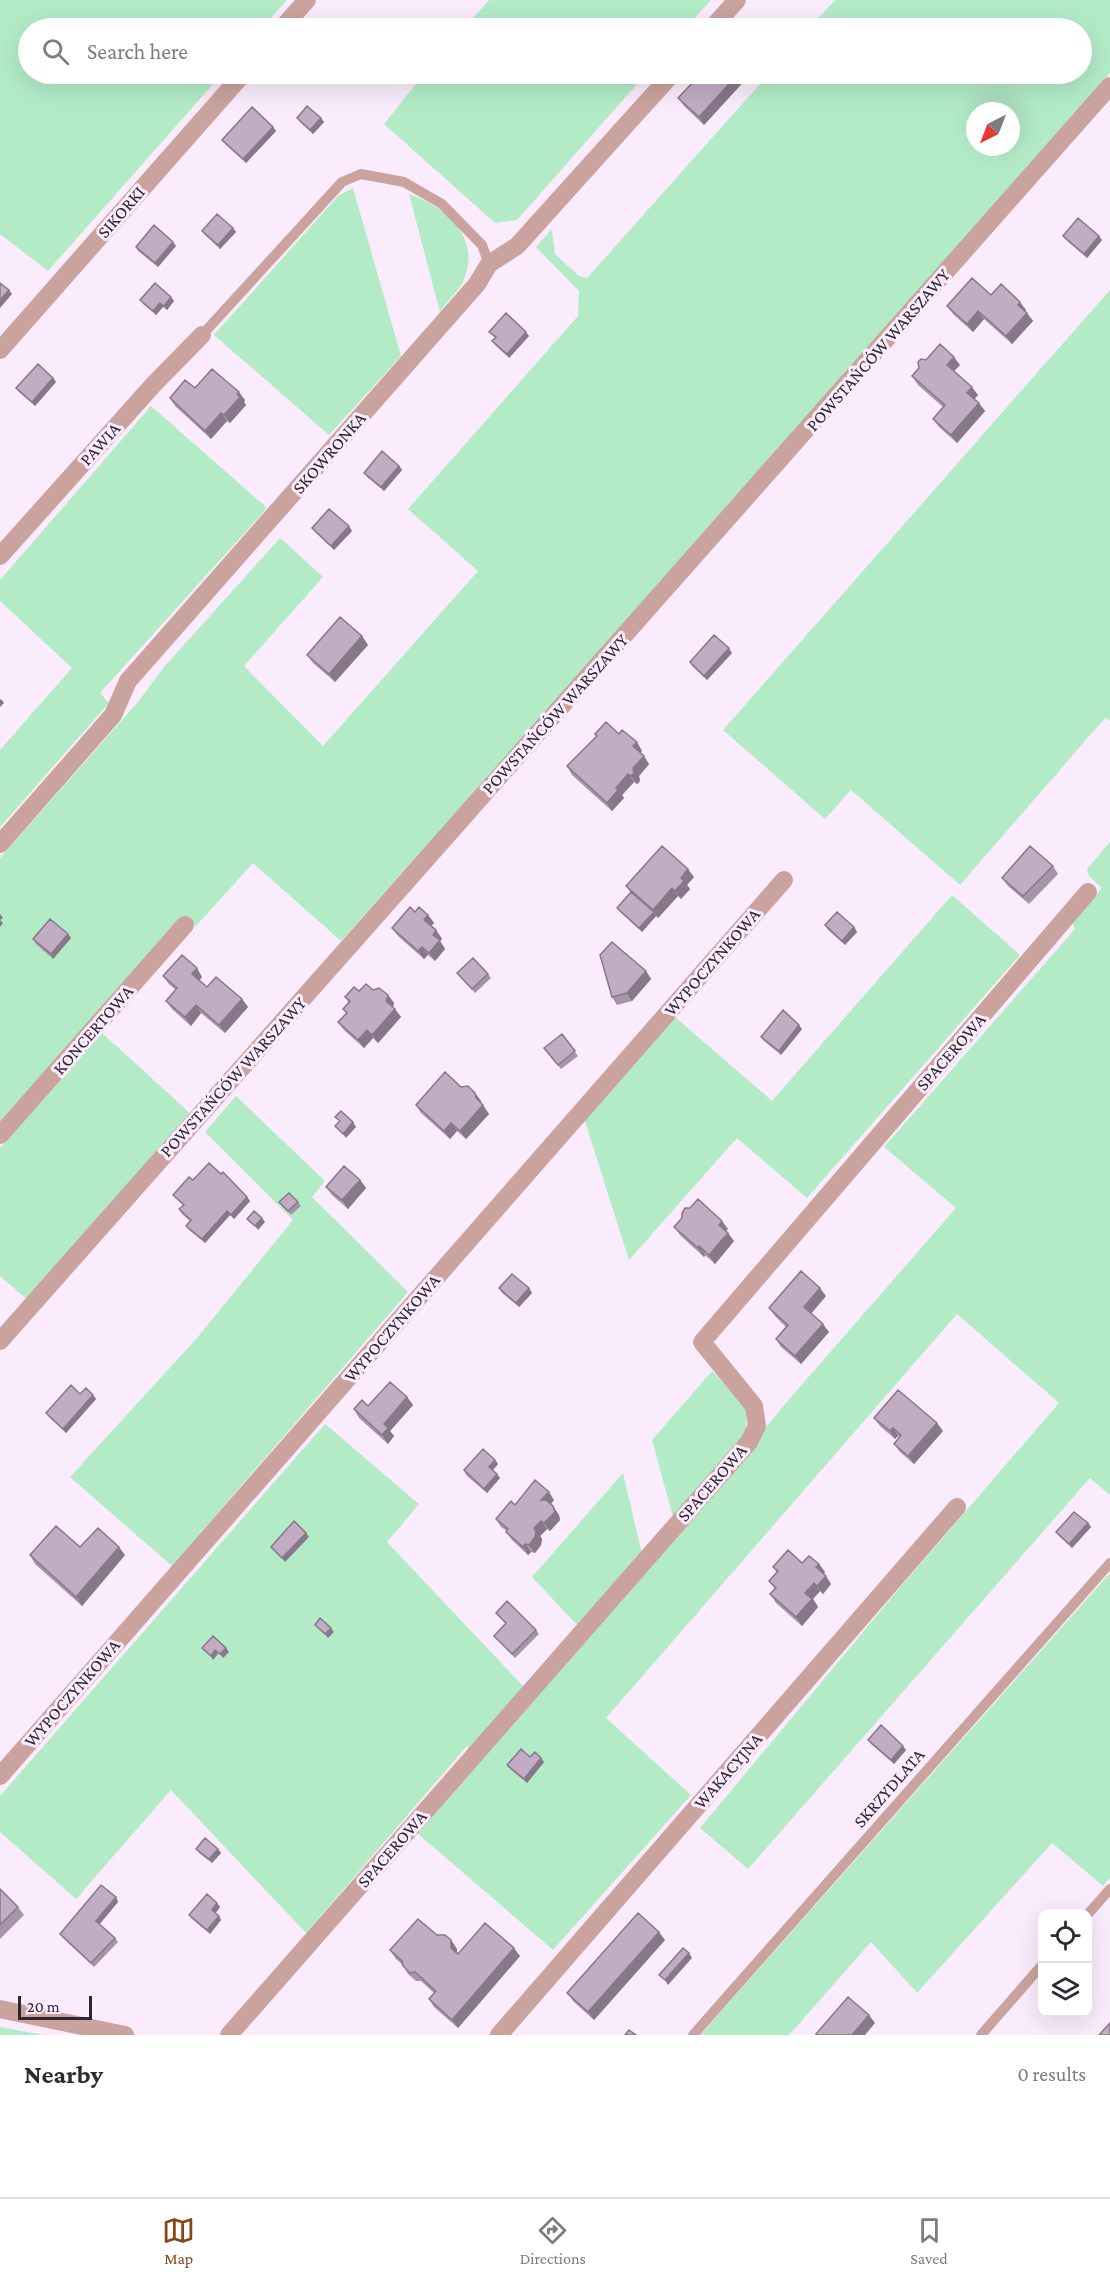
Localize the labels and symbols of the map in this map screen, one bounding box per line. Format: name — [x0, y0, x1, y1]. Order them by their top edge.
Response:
north arrow — [966, 102, 1020, 156]
street label: SIKORKI — [93, 182, 149, 242]
street label: POWSTAŃCÓW WARSZAWY — [802, 265, 954, 435]
street label: SKOWRONKA — [288, 408, 370, 498]
street label: PAWIA — [76, 418, 125, 469]
street label: POWSTAŃCÓW WARSZAWY — [478, 630, 632, 798]
street label: WYPOCZYNKOWA — [660, 904, 765, 1020]
street label: KONCERTOWA — [49, 981, 138, 1079]
street label: POWSTAŃCÓW WARSZAWY — [156, 993, 310, 1161]
street label: SPACEROWA — [912, 1009, 990, 1094]
street label: WYPOCZYNKOWA — [340, 1270, 445, 1386]
street label: SPACEROWA — [673, 1440, 751, 1525]
street label: WYPOCZYNKOWA — [20, 1635, 125, 1751]
street label: WAKACYJNA — [690, 1729, 767, 1813]
street label: SKRZYDLATA — [850, 1744, 929, 1831]
street label: SPACEROWA — [353, 1806, 431, 1891]
scale bar — [18, 1993, 92, 2020]

